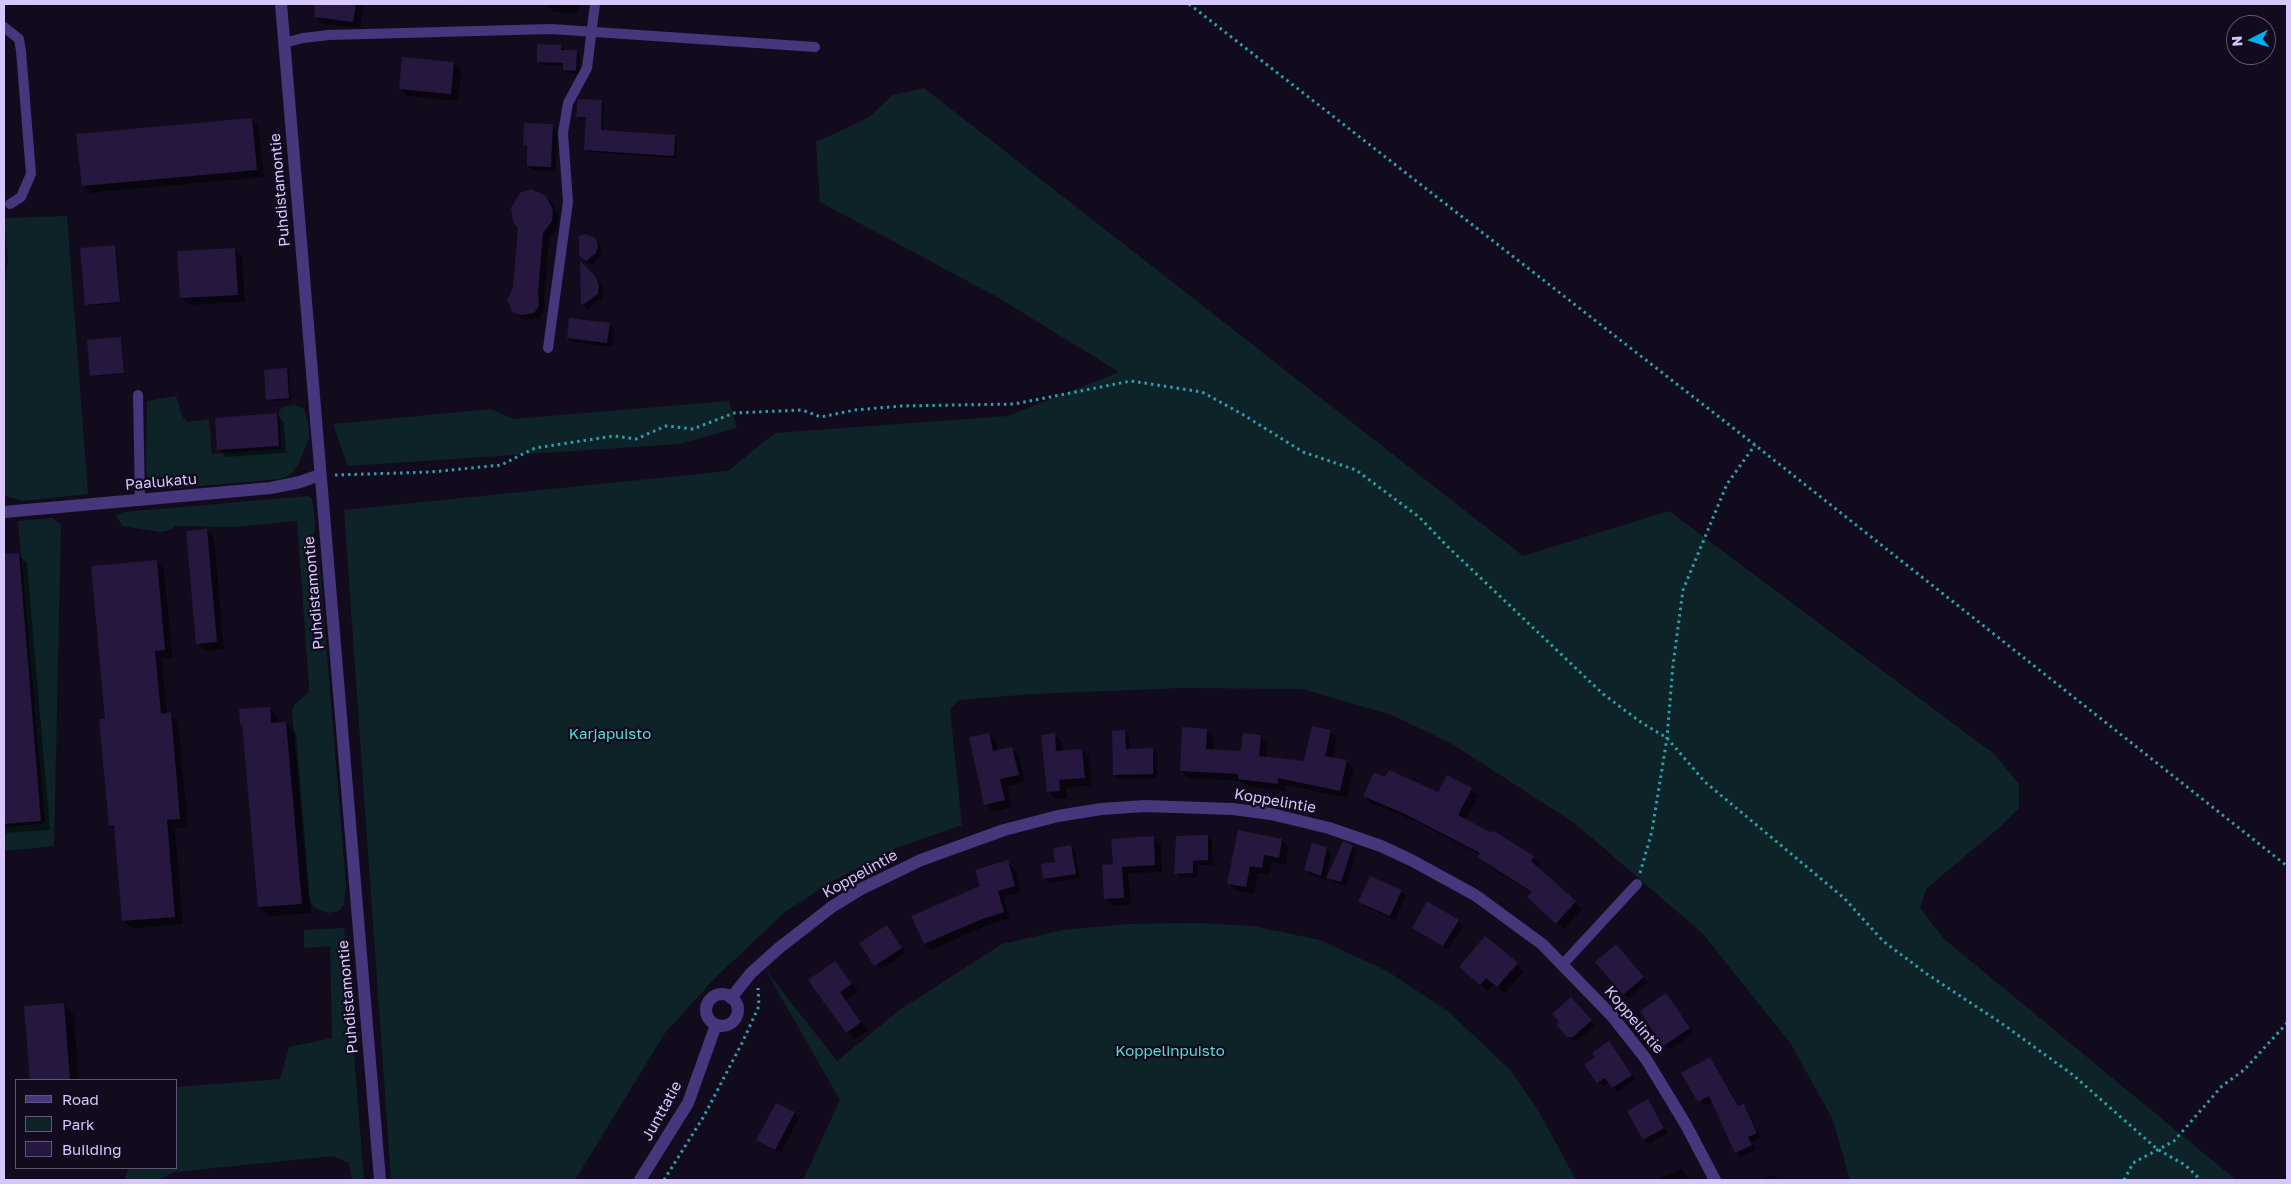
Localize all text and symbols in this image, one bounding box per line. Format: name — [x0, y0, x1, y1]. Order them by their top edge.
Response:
north arrow — [2226, 15, 2276, 65]
text: N — [2228, 35, 2245, 47]
street label: Puhdistamontie — [266, 132, 294, 248]
street label: Paalukatu — [124, 470, 198, 494]
street label: Puhdistamontie — [300, 535, 328, 651]
park label: Karjapuisto — [569, 725, 651, 743]
street label: Koppelintie — [1233, 785, 1317, 817]
street label: Koppelintie — [819, 846, 901, 902]
street label: Puhdistamontie — [334, 939, 362, 1055]
street label: Koppelintie — [1600, 982, 1668, 1058]
park label: Koppelinpuisto — [1115, 1042, 1225, 1060]
street label: Junttatie — [638, 1078, 686, 1144]
legend — [15, 1079, 178, 1169]
text: Road — [62, 1090, 99, 1108]
text: Park — [62, 1115, 94, 1133]
text: Building — [62, 1140, 122, 1158]

